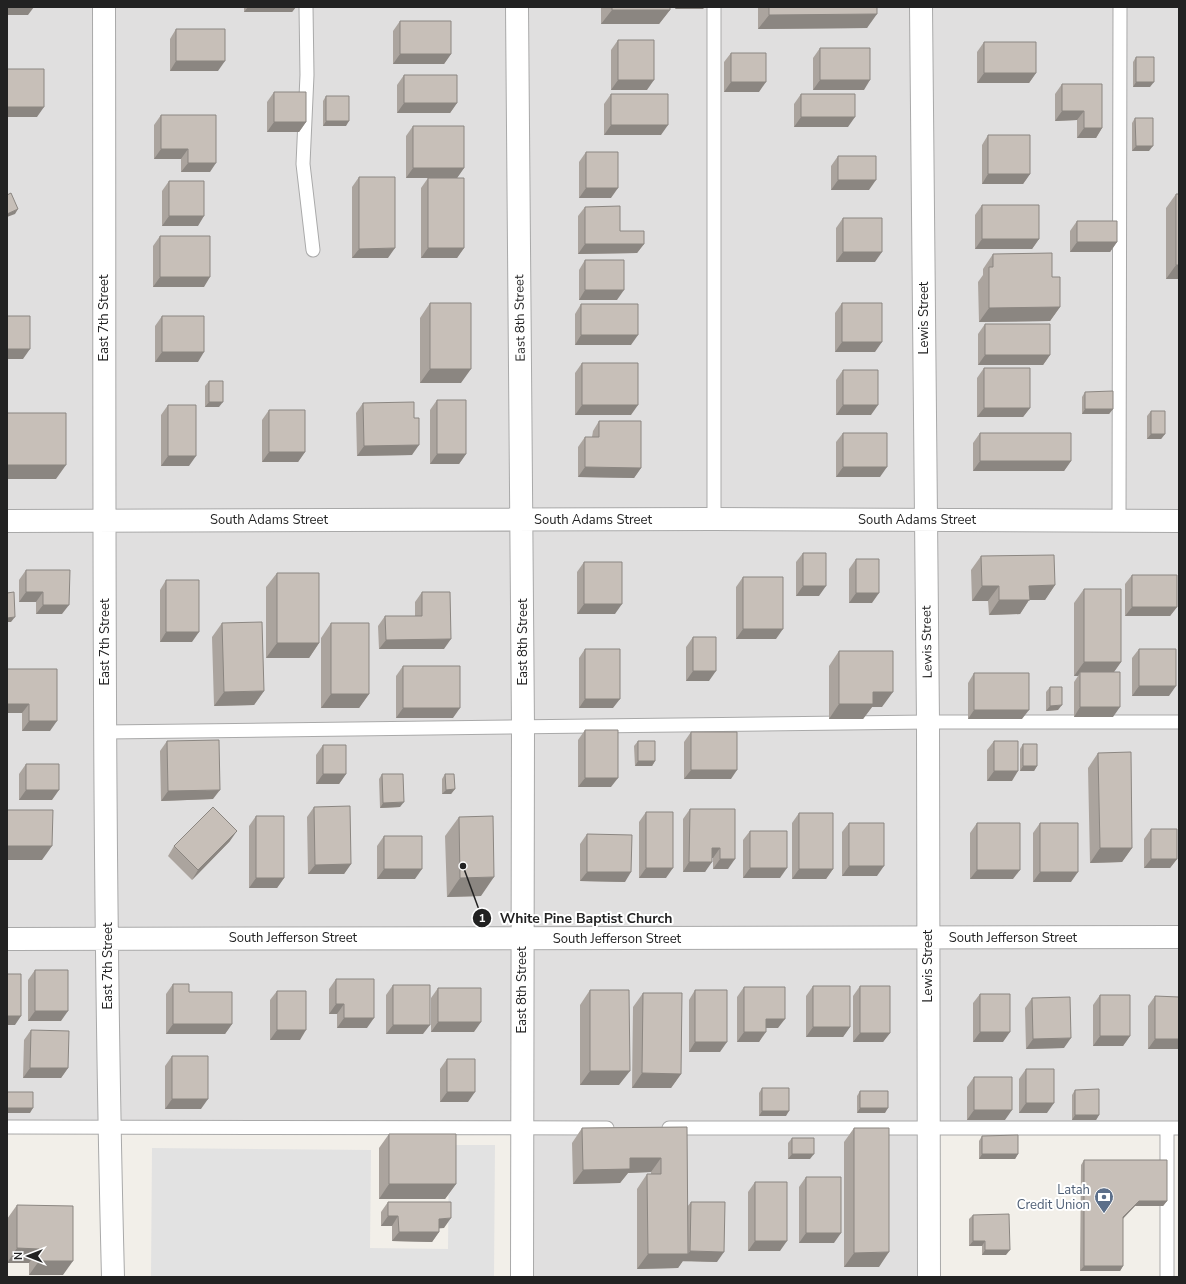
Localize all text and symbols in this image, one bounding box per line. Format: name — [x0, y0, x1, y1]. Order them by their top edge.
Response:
street label: East 7th Street — [95, 274, 113, 362]
street label: East 8th Street — [510, 274, 530, 362]
street label: Lewis Street — [915, 281, 933, 354]
street label: South Adams Street — [210, 511, 328, 529]
street label: South Adams Street — [534, 511, 652, 529]
street label: South Adams Street — [858, 511, 976, 529]
street label: East 7th Street — [96, 598, 114, 686]
street label: East 8th Street — [514, 598, 532, 686]
street label: Lewis Street — [917, 605, 937, 679]
callout: White Pine Baptist Church — [472, 905, 681, 931]
text: White Pine Baptist Church — [500, 909, 672, 928]
text: 1 — [478, 910, 486, 926]
street label: East 7th Street — [99, 922, 117, 1010]
street label: South Jefferson Street — [229, 929, 358, 947]
street label: Lewis Street — [919, 929, 937, 1002]
street label: South Jefferson Street — [949, 929, 1078, 947]
street label: South Jefferson Street — [553, 930, 682, 948]
street label: East 8th Street — [513, 946, 531, 1034]
place label: Latah Credit Union — [1017, 1181, 1090, 1214]
bank icon: Latah Credit Union — [1093, 1186, 1115, 1214]
north arrow — [8, 1236, 48, 1276]
text: N — [11, 1252, 26, 1260]

